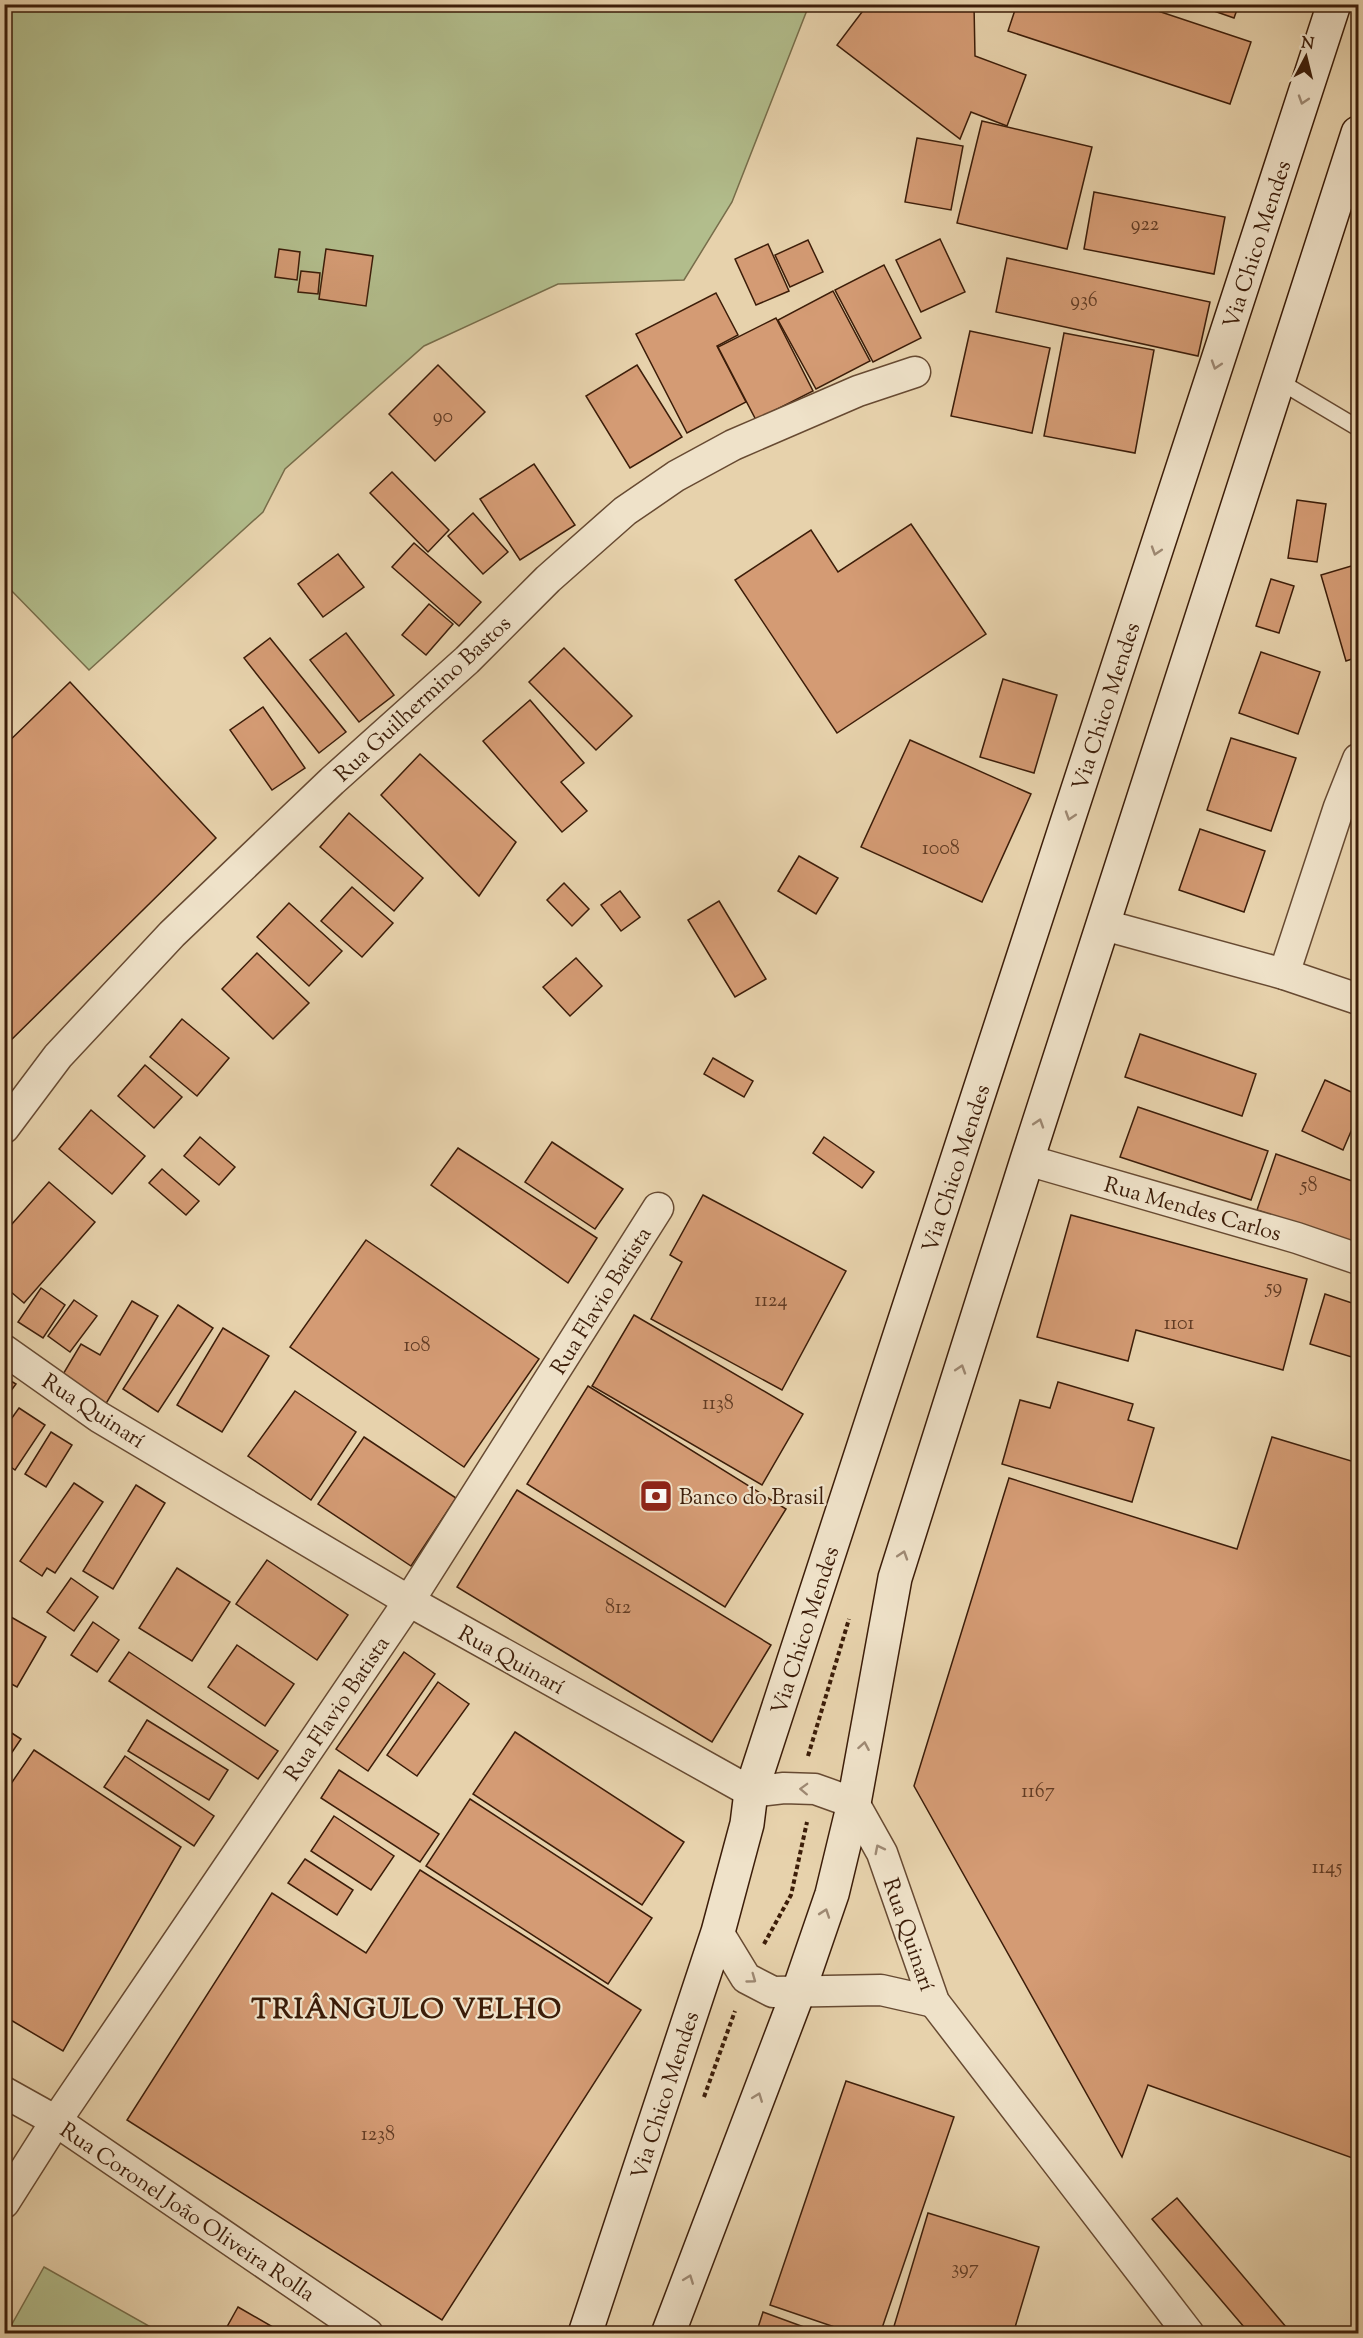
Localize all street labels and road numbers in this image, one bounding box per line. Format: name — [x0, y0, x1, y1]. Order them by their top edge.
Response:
street label: Via Chico Mendes — [1217, 157, 1301, 333]
street label: Rua Guilhermino Bastos — [328, 609, 520, 791]
street label: Via Chico Mendes — [1066, 619, 1150, 795]
street label: Via Chico Mendes — [916, 1081, 1000, 1257]
street label: Rua Mendes Carlos — [1100, 1170, 1285, 1252]
street label: Rua Flavio Batista — [544, 1221, 661, 1382]
street label: Rua Quinarí — [34, 1367, 150, 1458]
street label: Via Chico Mendes — [765, 1543, 849, 1719]
street label: Rua Quinarí — [451, 1619, 570, 1704]
street label: Rua Flavio Batista — [278, 1631, 399, 1789]
street label: Rua Quinarí — [873, 1874, 941, 1996]
street label: Via Chico Mendes — [625, 2008, 709, 2184]
street label: Rua Coronel João Oliveira Rolla — [52, 2116, 320, 2311]

